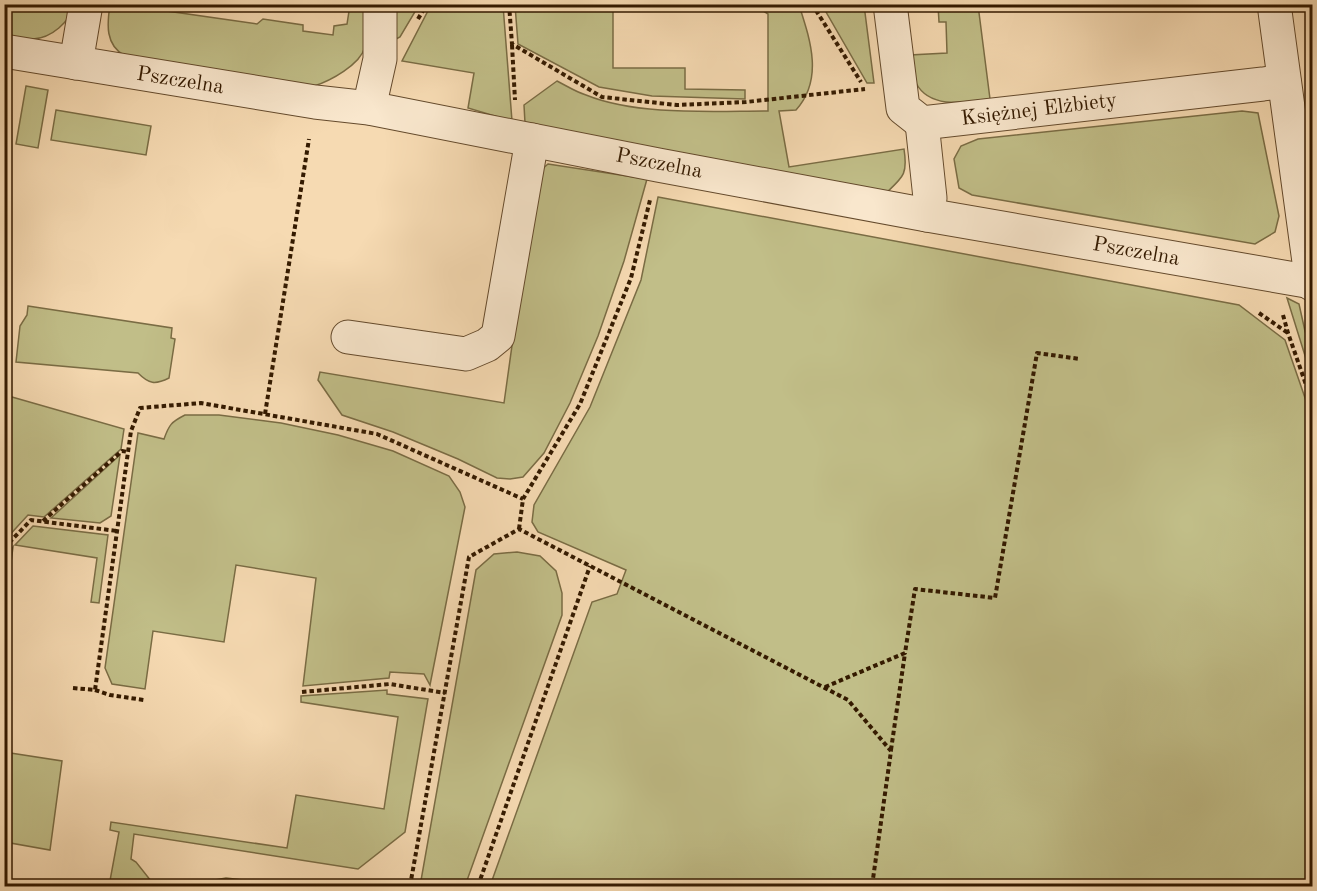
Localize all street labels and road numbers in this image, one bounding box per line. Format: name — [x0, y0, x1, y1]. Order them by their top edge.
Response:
street label: Pszczelna — [135, 64, 225, 98]
street label: Księżnej Elżbiety — [960, 90, 1118, 130]
street label: Pszczelna — [614, 145, 704, 183]
street label: Pszczelna — [1091, 234, 1181, 270]

